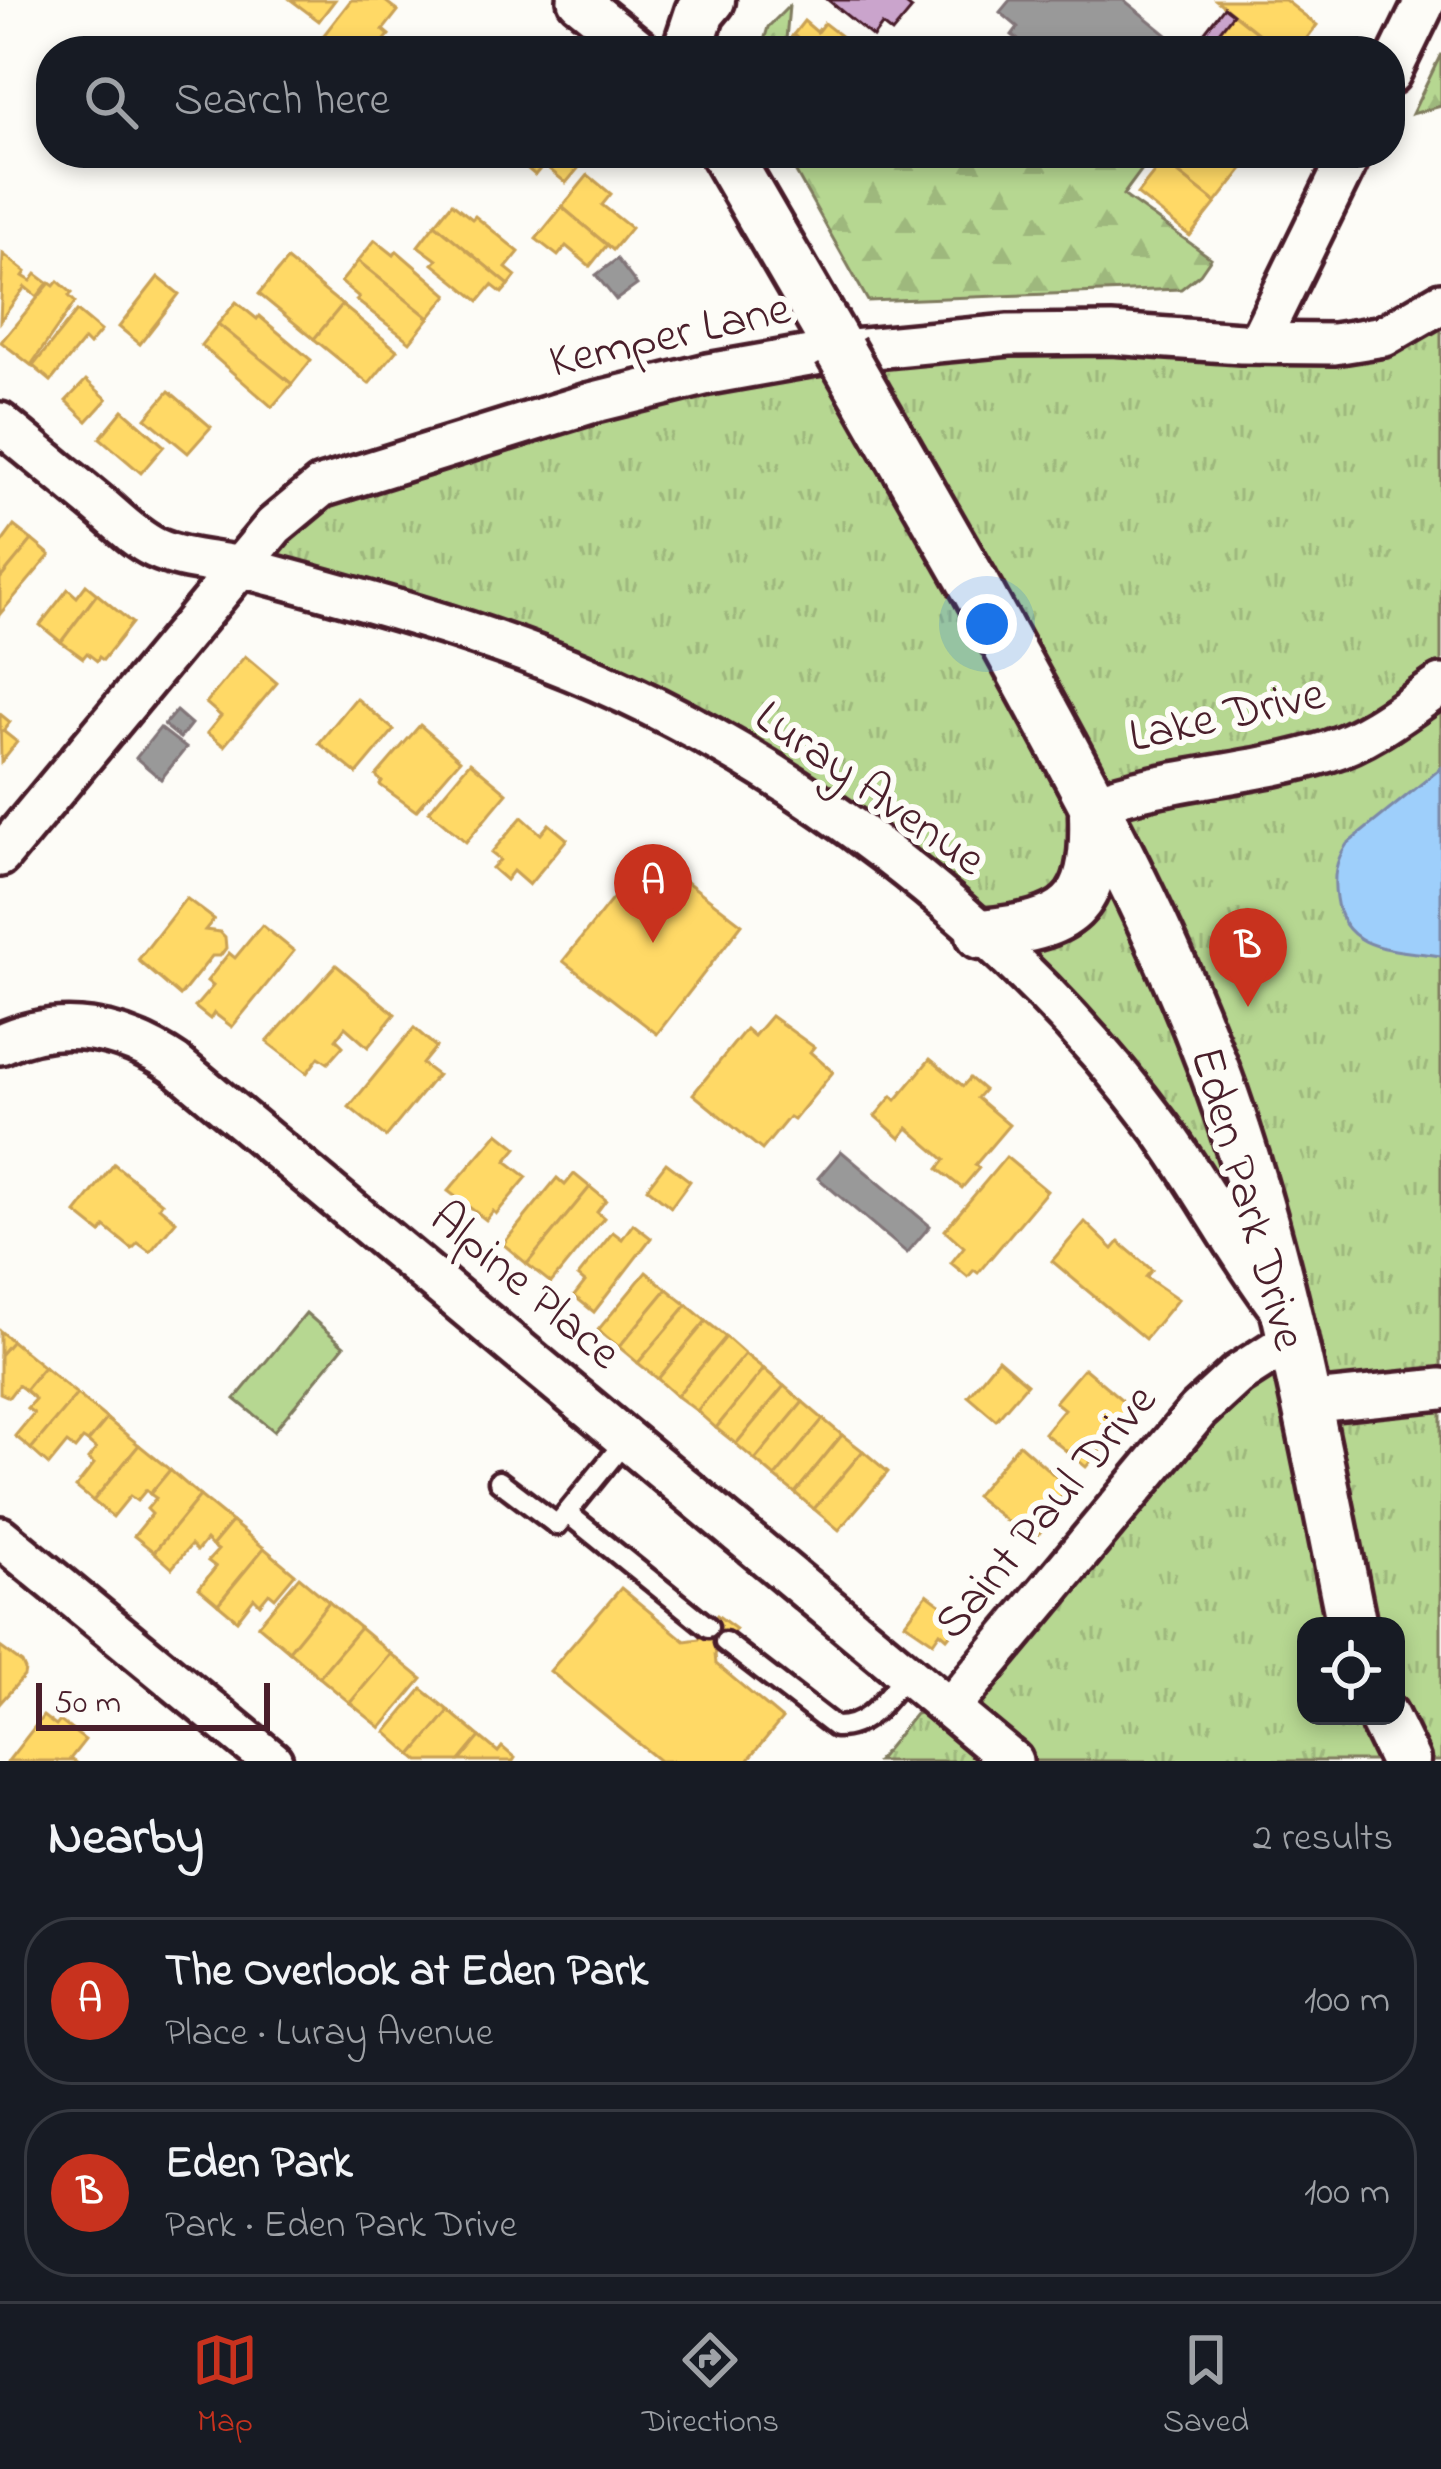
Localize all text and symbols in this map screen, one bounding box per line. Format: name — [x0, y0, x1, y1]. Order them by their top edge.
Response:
search box — [36, 36, 1405, 168]
icon: search — [78, 69, 144, 135]
text: Search here — [174, 69, 390, 135]
street label: Kemper Lane — [543, 275, 798, 399]
your location — [957, 594, 1017, 654]
street label: Lake Drive — [1122, 660, 1332, 773]
street label: Luray Avenue — [739, 684, 999, 896]
pin: A — [614, 844, 692, 943]
pin: B — [1209, 908, 1287, 1007]
street label: Eden Park Drive — [1169, 1039, 1323, 1359]
street label: Alpine Place — [413, 1186, 635, 1388]
street label: Saint Paul Drive — [919, 1369, 1176, 1656]
map controls — [1297, 1617, 1405, 1725]
button: locate — [1297, 1617, 1405, 1725]
scale bar — [36, 1677, 270, 1730]
text: 50 m — [54, 1680, 121, 1728]
text: Nearby — [48, 1802, 204, 1877]
text: 2 results — [1253, 1811, 1393, 1868]
text: The Overlook at Eden Park — [165, 1940, 648, 2006]
text: A — [78, 1973, 102, 2030]
text: 100 m — [1304, 1973, 1390, 2030]
text: Place · Luray Avenue — [165, 2006, 493, 2063]
text: Eden Park — [165, 2132, 352, 2198]
text: B — [77, 2165, 103, 2222]
text: 100 m — [1304, 2165, 1390, 2222]
text: Park · Eden Park Drive — [165, 2198, 517, 2255]
tab: Map — [192, 2327, 258, 2447]
tab: Directions — [642, 2327, 779, 2447]
tab: Saved — [1163, 2327, 1249, 2447]

